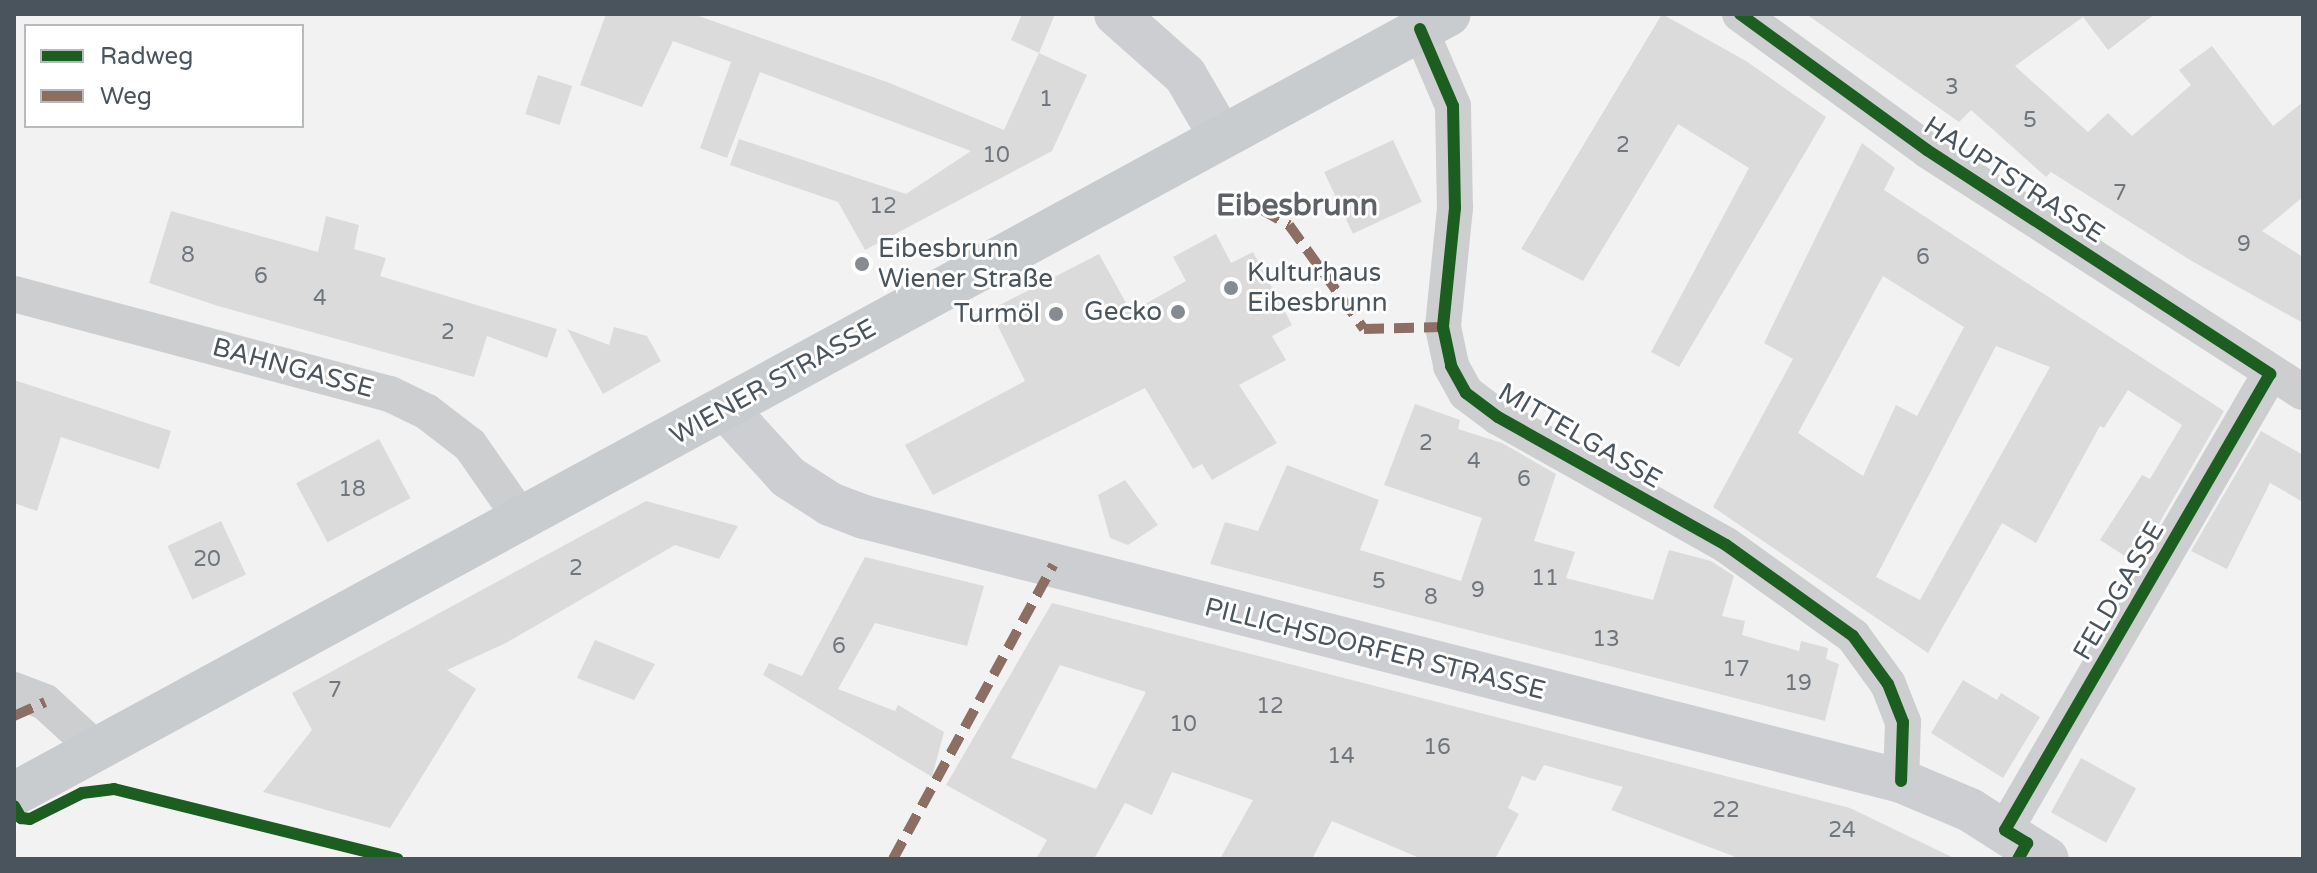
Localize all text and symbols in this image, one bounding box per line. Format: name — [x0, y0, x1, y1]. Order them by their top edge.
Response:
legend — [24, 24, 304, 128]
text: Radweg — [100, 42, 193, 71]
house number: 3 — [1945, 75, 1959, 101]
text: Weg — [100, 82, 152, 111]
house number: 1 — [1039, 87, 1053, 113]
house number: 5 — [2023, 108, 2037, 134]
street label: HAUPTSTRASSE — [1918, 110, 2110, 250]
house number: 2 — [1616, 133, 1630, 159]
house number: 10 — [982, 143, 1010, 169]
house number: 7 — [2113, 181, 2127, 207]
district label: Eibesbrunn — [1216, 188, 1378, 224]
house number: 12 — [869, 194, 897, 220]
house number: 9 — [2237, 232, 2251, 258]
place label: Eibesbrunn Wiener Straße — [878, 233, 1053, 294]
house number: 8 — [181, 243, 195, 269]
house number: 6 — [1916, 245, 1930, 271]
marker: Eibesbrunn Wiener Straße — [853, 255, 871, 273]
place label: Kulturhaus Eibesbrunn — [1247, 257, 1388, 318]
house number: 6 — [254, 264, 268, 290]
marker: Kulturhaus Eibesbrunn — [1222, 279, 1240, 297]
house number: 4 — [313, 286, 327, 312]
place label: Gecko — [1084, 296, 1162, 328]
place label: Turmöl — [954, 298, 1040, 330]
marker: Gecko — [1169, 303, 1187, 321]
marker: Turmöl — [1047, 305, 1065, 323]
street label: WIENER STRASSE — [665, 312, 881, 452]
house number: 2 — [441, 320, 455, 346]
street label: BAHNGASSE — [209, 331, 377, 405]
street label: MITTELGASSE — [1493, 377, 1667, 495]
house number: 2 — [1419, 431, 1433, 457]
house number: 4 — [1467, 449, 1481, 475]
house number: 6 — [1517, 467, 1531, 493]
house number: 18 — [338, 477, 366, 503]
street label: FELDGASSE — [2067, 516, 2171, 666]
house number: 20 — [193, 547, 221, 573]
house number: 2 — [569, 556, 583, 582]
house number: 11 — [1531, 566, 1559, 592]
house number: 5 — [1372, 569, 1386, 595]
house number: 9 — [1471, 578, 1485, 604]
house number: 8 — [1424, 585, 1438, 611]
street label: PILLICHSDORFER STRASSE — [1201, 592, 1549, 706]
house number: 13 — [1592, 627, 1620, 653]
house number: 6 — [832, 634, 846, 660]
house number: 17 — [1722, 657, 1750, 683]
house number: 19 — [1784, 671, 1812, 697]
house number: 7 — [328, 678, 342, 704]
house number: 12 — [1256, 694, 1284, 720]
house number: 10 — [1169, 712, 1197, 738]
house number: 16 — [1423, 735, 1451, 761]
house number: 14 — [1327, 744, 1355, 770]
house number: 22 — [1712, 798, 1740, 824]
house number: 24 — [1828, 818, 1856, 844]

